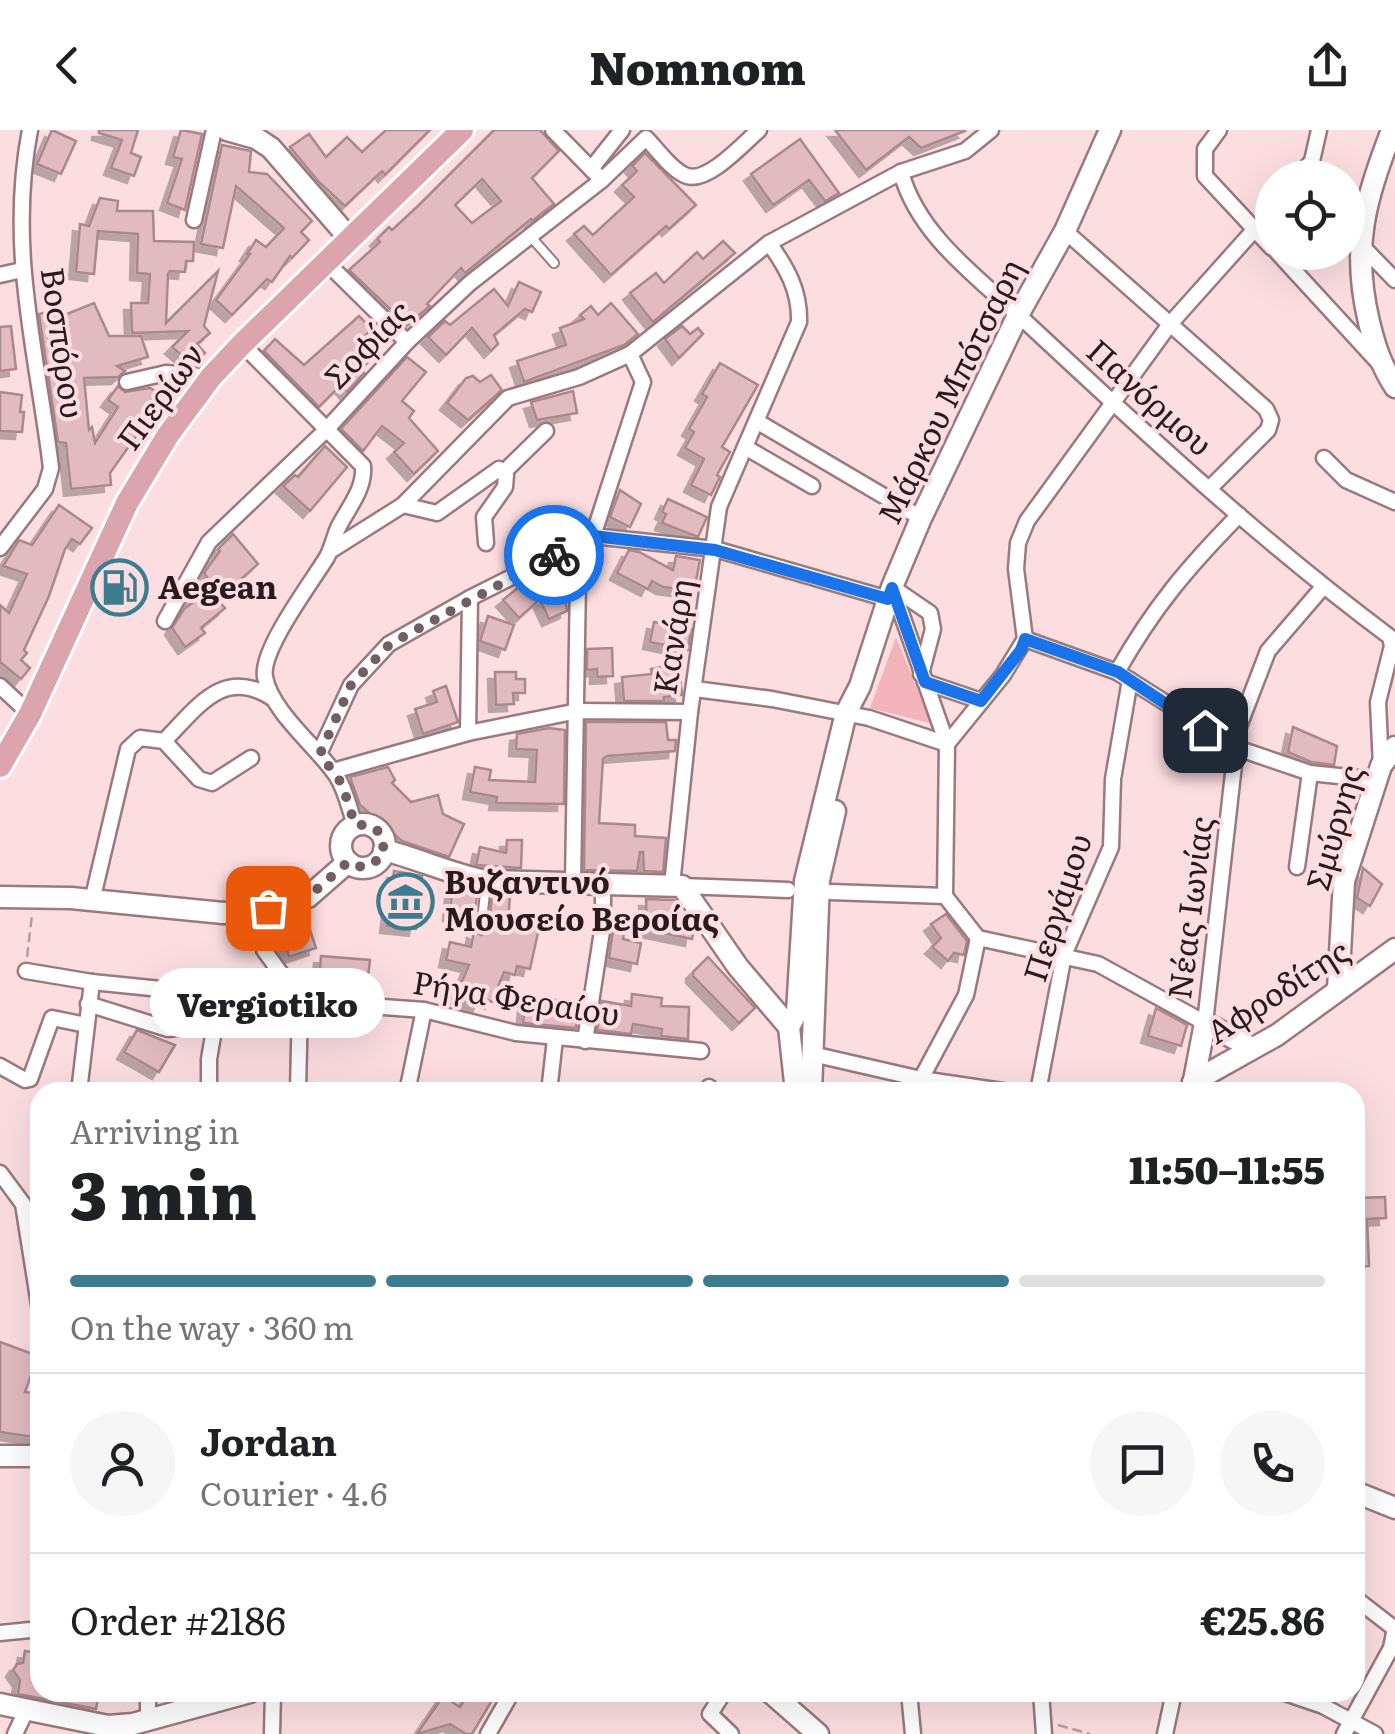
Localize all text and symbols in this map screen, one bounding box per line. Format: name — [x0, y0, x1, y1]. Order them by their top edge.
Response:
text: Nomnom — [589, 32, 806, 99]
icon: back — [40, 38, 95, 93]
icon: share — [1300, 38, 1355, 93]
map controls — [1255, 160, 1365, 270]
button: locate — [1255, 160, 1365, 270]
street label: Μάρκου Μπότσαρη — [863, 250, 1033, 531]
street label: Βοσπόρου — [31, 264, 99, 421]
street label: Σοφίας — [311, 287, 421, 398]
street label: Πανόρμου — [1077, 326, 1225, 465]
street label: Πιερίων — [103, 332, 214, 459]
courier — [504, 505, 604, 605]
icon: bike — [527, 528, 582, 583]
fuel station icon: Aegean — [89, 558, 149, 618]
place label: Aegean — [158, 561, 277, 609]
street label: Κανάρη — [638, 575, 704, 698]
pin — [1163, 688, 1248, 773]
icon: home — [1178, 703, 1233, 758]
street label: Σμύρνης — [1291, 759, 1373, 896]
street label: Νέας Ιωνίας — [1153, 813, 1223, 1002]
street label: Περγάμου — [1009, 827, 1102, 987]
place label: Βυζαντινό Μουσείο Βεροίας — [444, 856, 719, 941]
pin — [226, 866, 311, 951]
museum icon: Βυζαντινό Μουσείο Βεροίας — [375, 871, 435, 931]
icon: bag — [241, 881, 296, 936]
street label: Αφροδίτης — [1196, 925, 1357, 1054]
street label: Ρήγα Φεραίου — [410, 956, 623, 1036]
callout: Vergiotiko — [150, 968, 386, 1038]
text: Vergiotiko — [177, 979, 358, 1027]
text: Arriving in — [70, 1106, 240, 1154]
text: 11:50–11:55 — [1129, 1139, 1325, 1196]
text: 3 min — [70, 1143, 257, 1240]
text: On the way · 360 m — [70, 1302, 354, 1350]
button: person — [70, 1411, 175, 1516]
text: Jordan — [200, 1411, 337, 1468]
button: chat — [1090, 1411, 1195, 1516]
button: phone — [1220, 1411, 1325, 1516]
text: Courier · 4.6 — [200, 1468, 387, 1516]
text: Order #2186 — [70, 1590, 286, 1647]
text: €25.86 — [1201, 1590, 1325, 1647]

